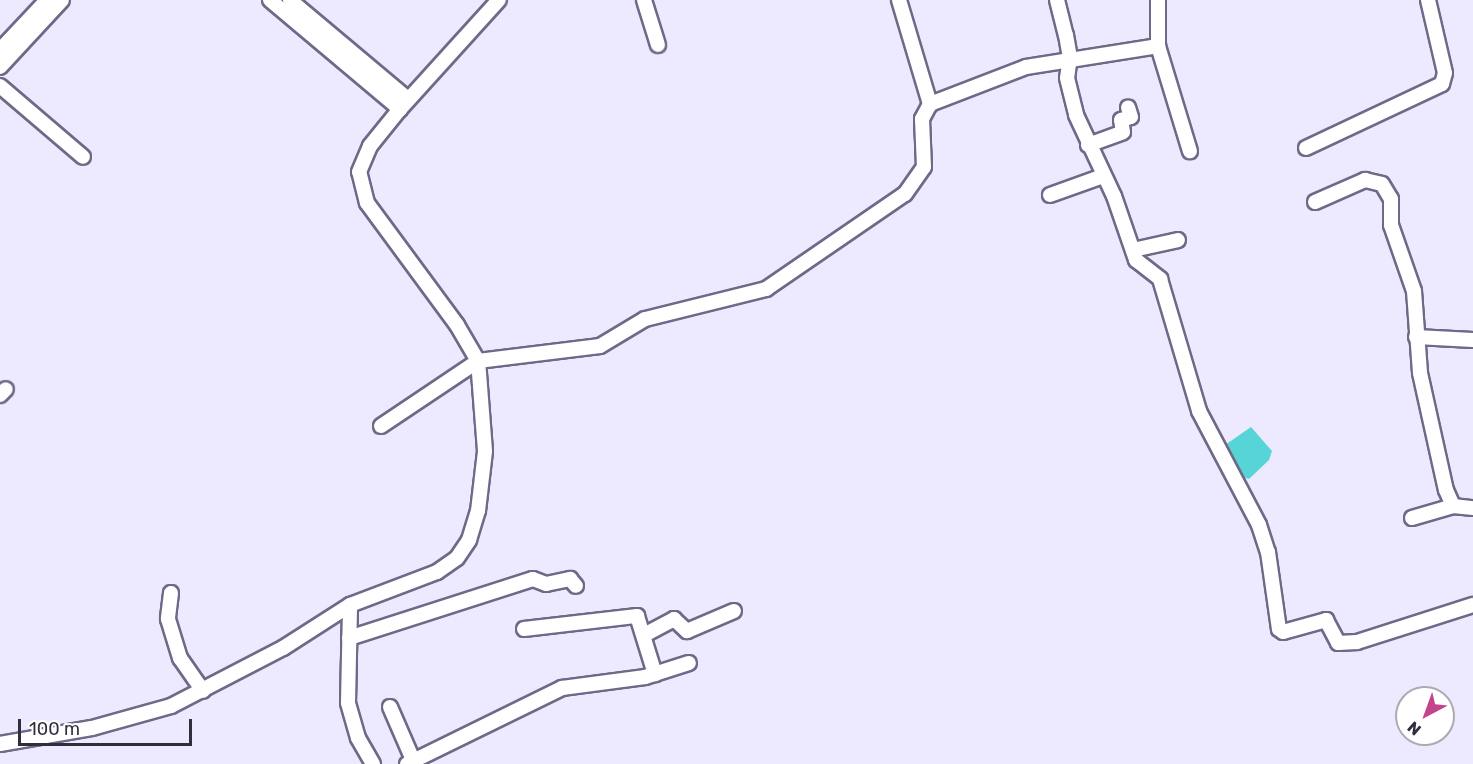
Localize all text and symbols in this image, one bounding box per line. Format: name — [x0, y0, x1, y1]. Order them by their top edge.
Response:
north arrow — [1395, 686, 1455, 746]
scale bar — [21, 707, 195, 745]
text: 100 m — [29, 718, 80, 740]
text: N — [1404, 718, 1425, 739]

